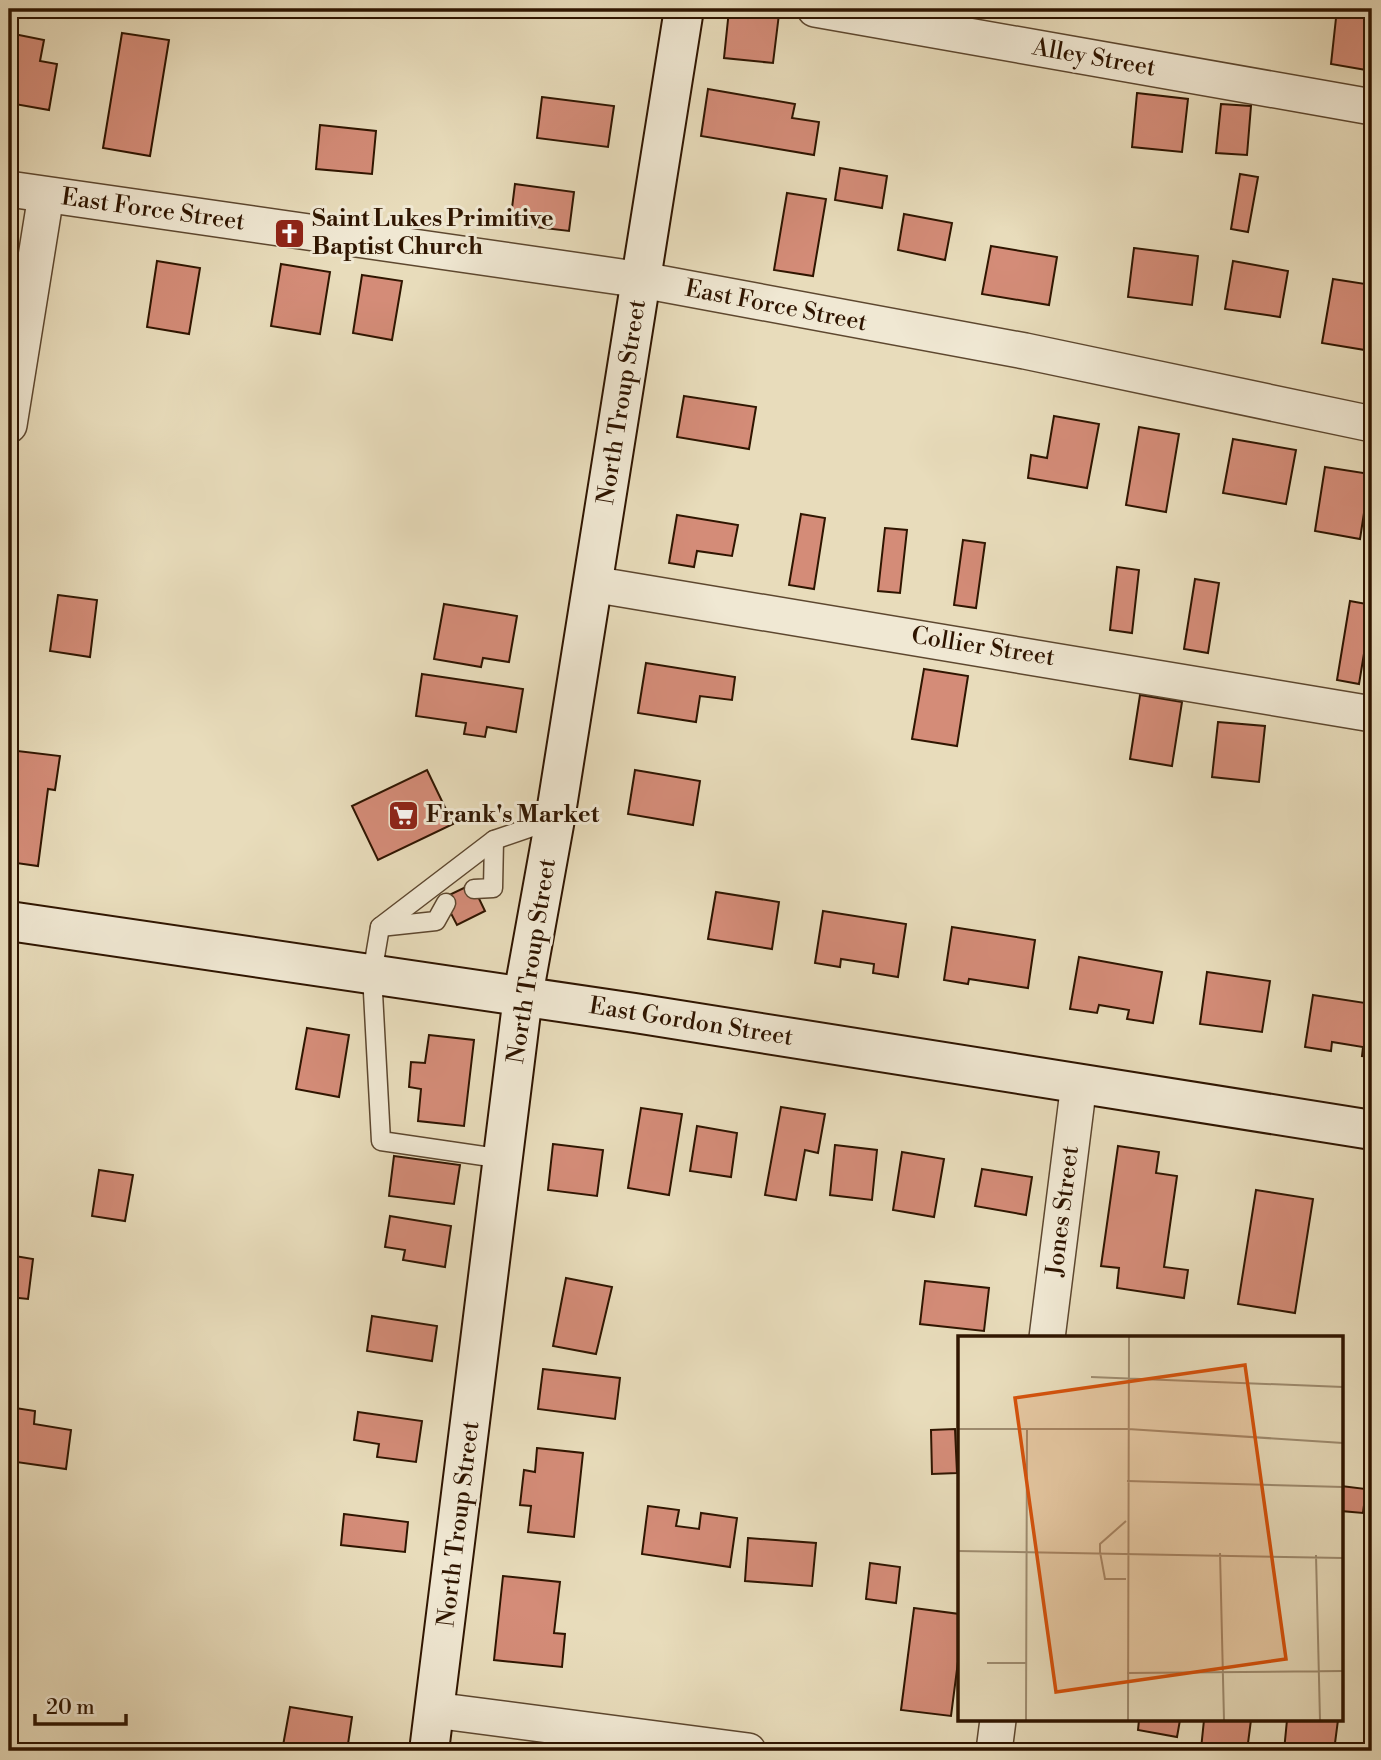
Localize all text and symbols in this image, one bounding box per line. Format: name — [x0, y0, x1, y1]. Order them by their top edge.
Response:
street label: Alley Street — [1029, 32, 1158, 84]
street label: East Force Street — [59, 182, 247, 238]
place label: Saint Lukes Primitive Baptist Church — [312, 204, 554, 262]
church icon: Saint Lukes Primitive Baptist Church — [272, 216, 306, 250]
street label: East Force Street — [682, 274, 870, 338]
street label: North Troup Street — [591, 297, 653, 507]
street label: Collier Street — [909, 621, 1057, 673]
supermarket icon: Frank's Market — [386, 798, 420, 832]
place label: Frank's Market — [426, 800, 600, 830]
street label: North Troup Street — [501, 856, 563, 1066]
street label: East Gordon Street — [587, 991, 795, 1053]
street label: Jones Street — [1040, 1144, 1086, 1279]
inset map — [958, 1336, 1342, 1722]
street label: North Troup Street — [431, 1419, 487, 1629]
scale bar — [35, 1683, 126, 1727]
text: 20 m — [46, 1695, 95, 1721]

